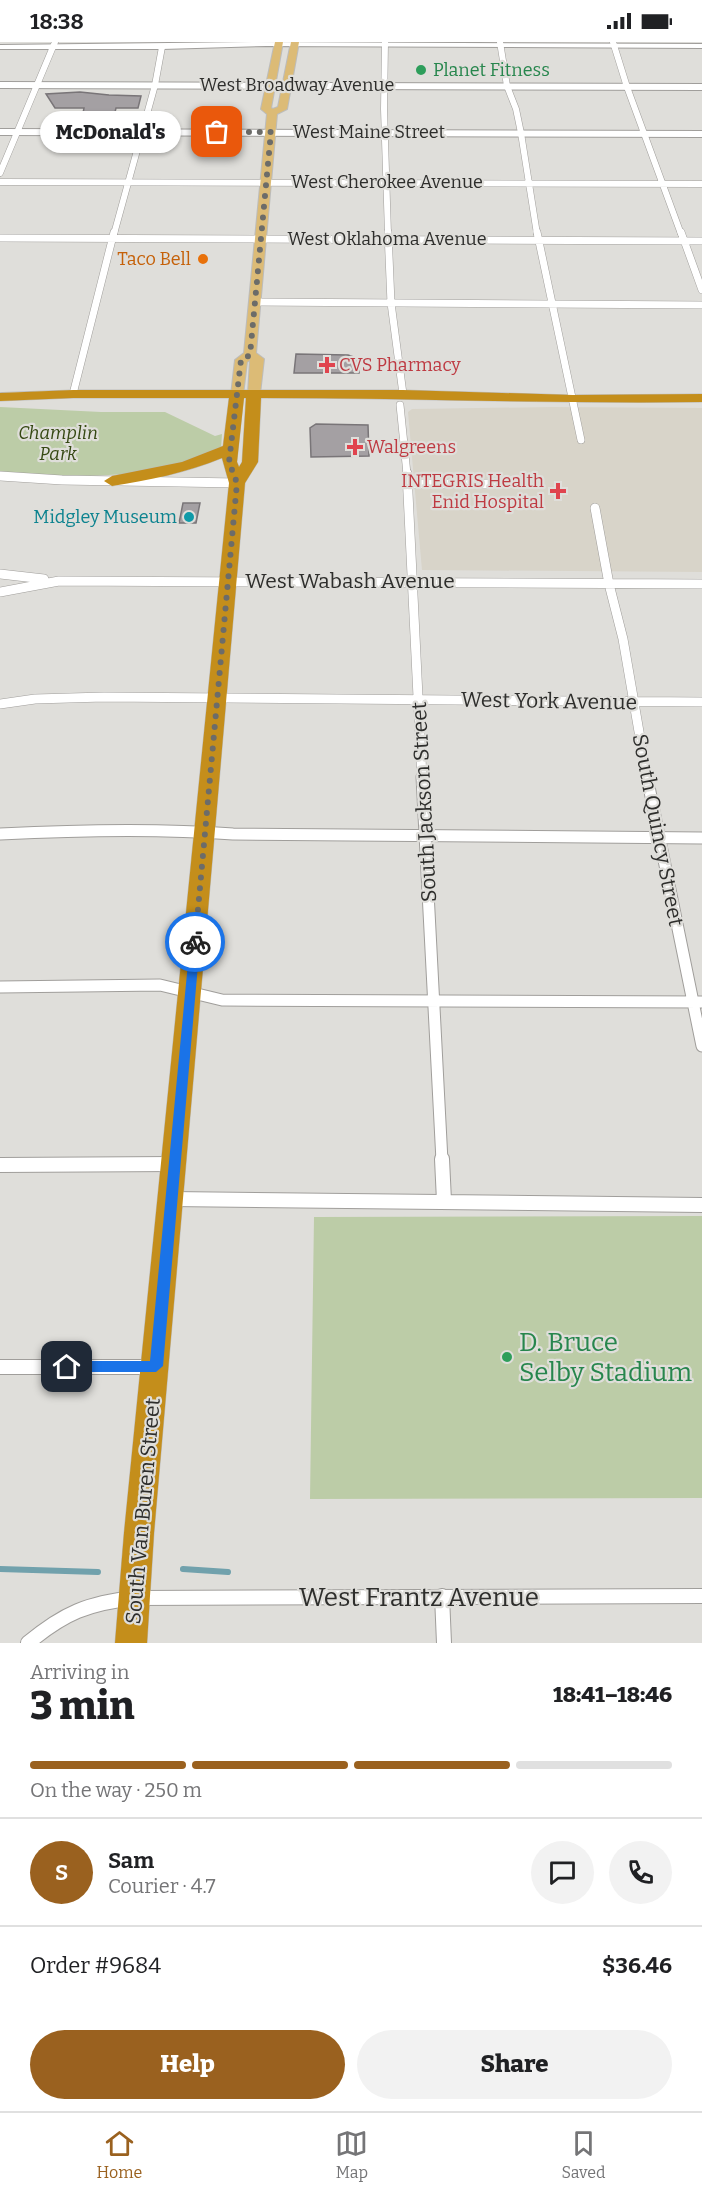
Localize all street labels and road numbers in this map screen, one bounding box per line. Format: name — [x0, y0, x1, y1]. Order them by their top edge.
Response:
street label: West Broadway Avenue — [200, 74, 394, 96]
street label: West Maine Street — [293, 121, 446, 143]
street label: West Cherokee Avenue — [291, 171, 483, 193]
street label: West Oklahoma Avenue — [287, 228, 487, 250]
street label: West Wabash Avenue — [245, 568, 455, 594]
street label: West York Avenue — [461, 686, 637, 716]
street label: South Jackson Street — [406, 701, 442, 903]
street label: South Quincy Street — [627, 732, 689, 929]
street label: South Van Buren Street — [120, 1396, 166, 1625]
street label: West Frantz Avenue — [299, 1582, 539, 1613]

